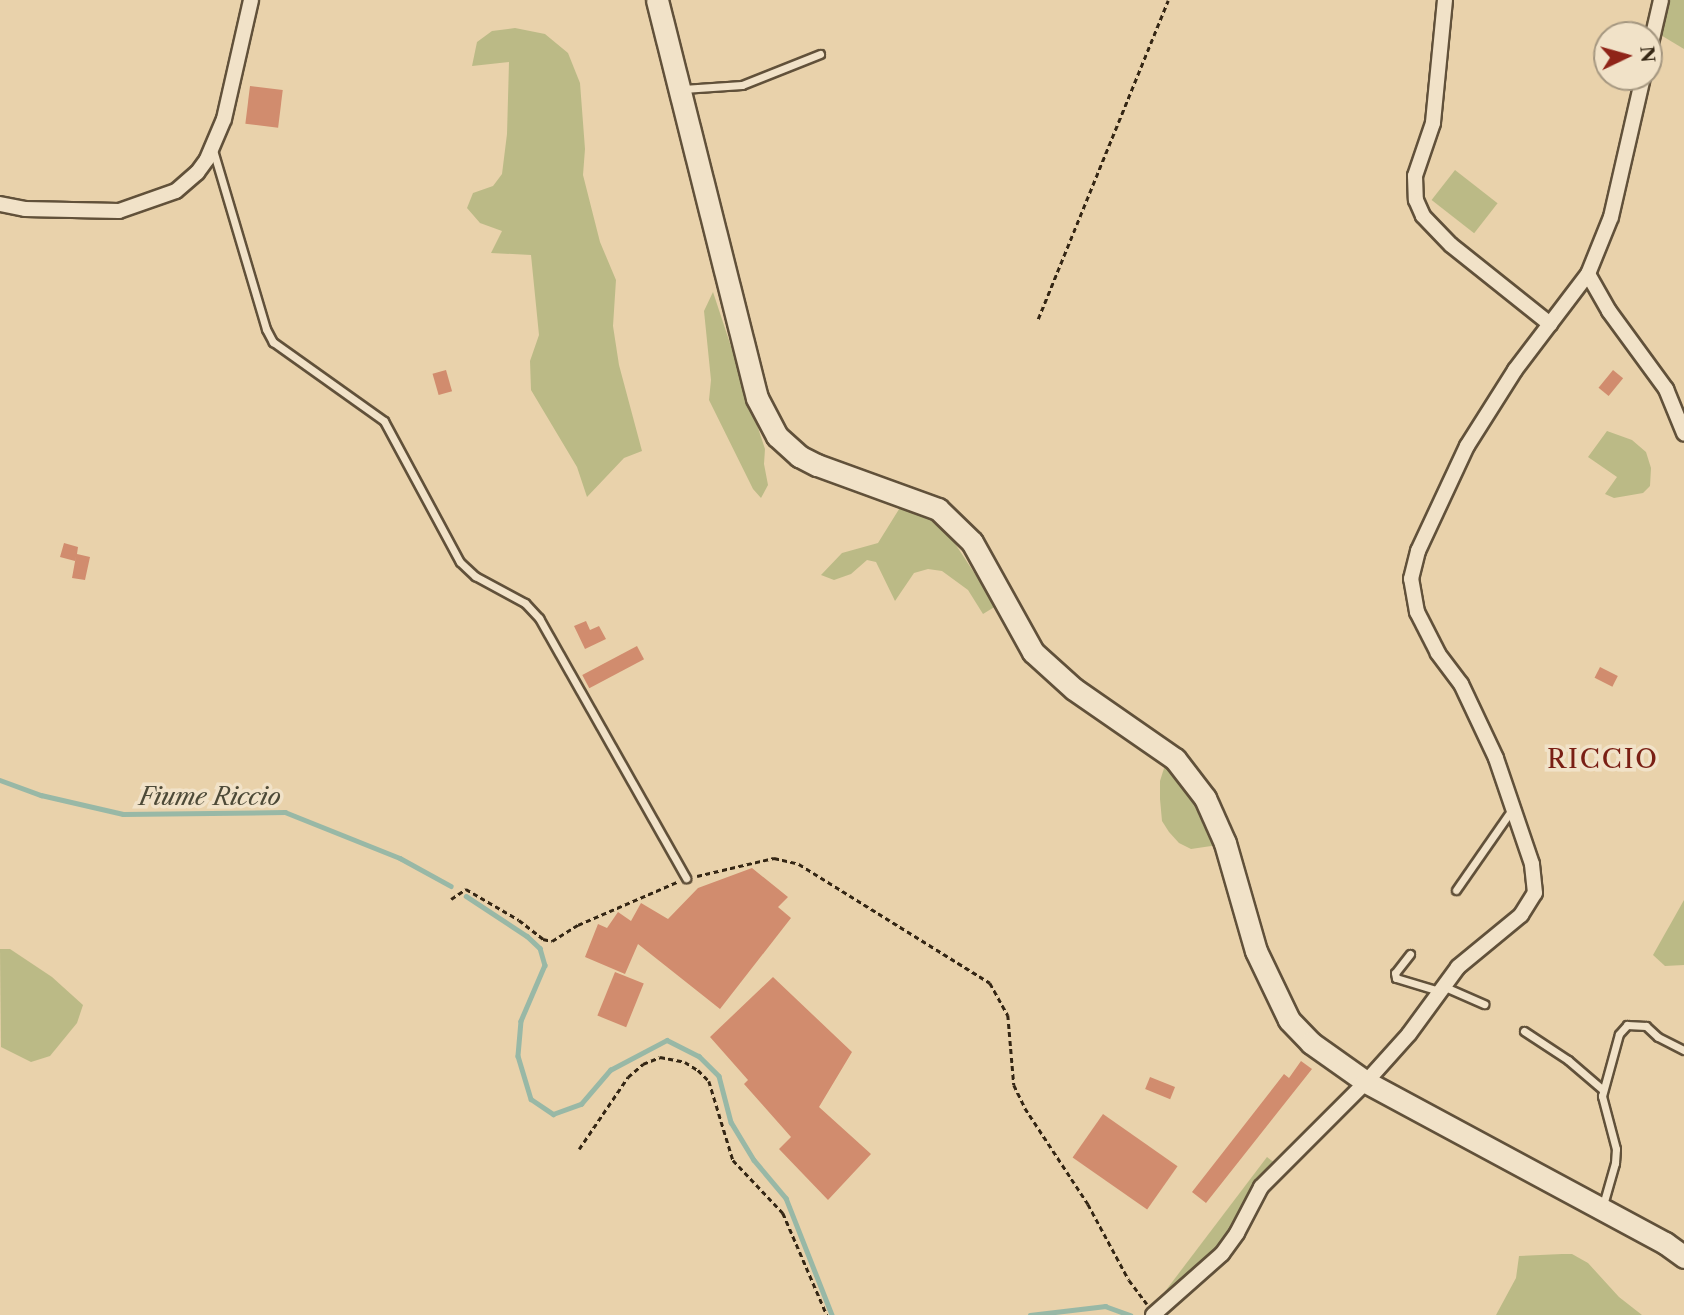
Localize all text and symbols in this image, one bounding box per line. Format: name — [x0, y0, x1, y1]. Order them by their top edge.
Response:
north arrow — [1593, 21, 1663, 91]
text: N — [1635, 45, 1660, 64]
district label: RICCIO — [1548, 744, 1658, 776]
water label: Fiume Riccio — [139, 783, 281, 811]

